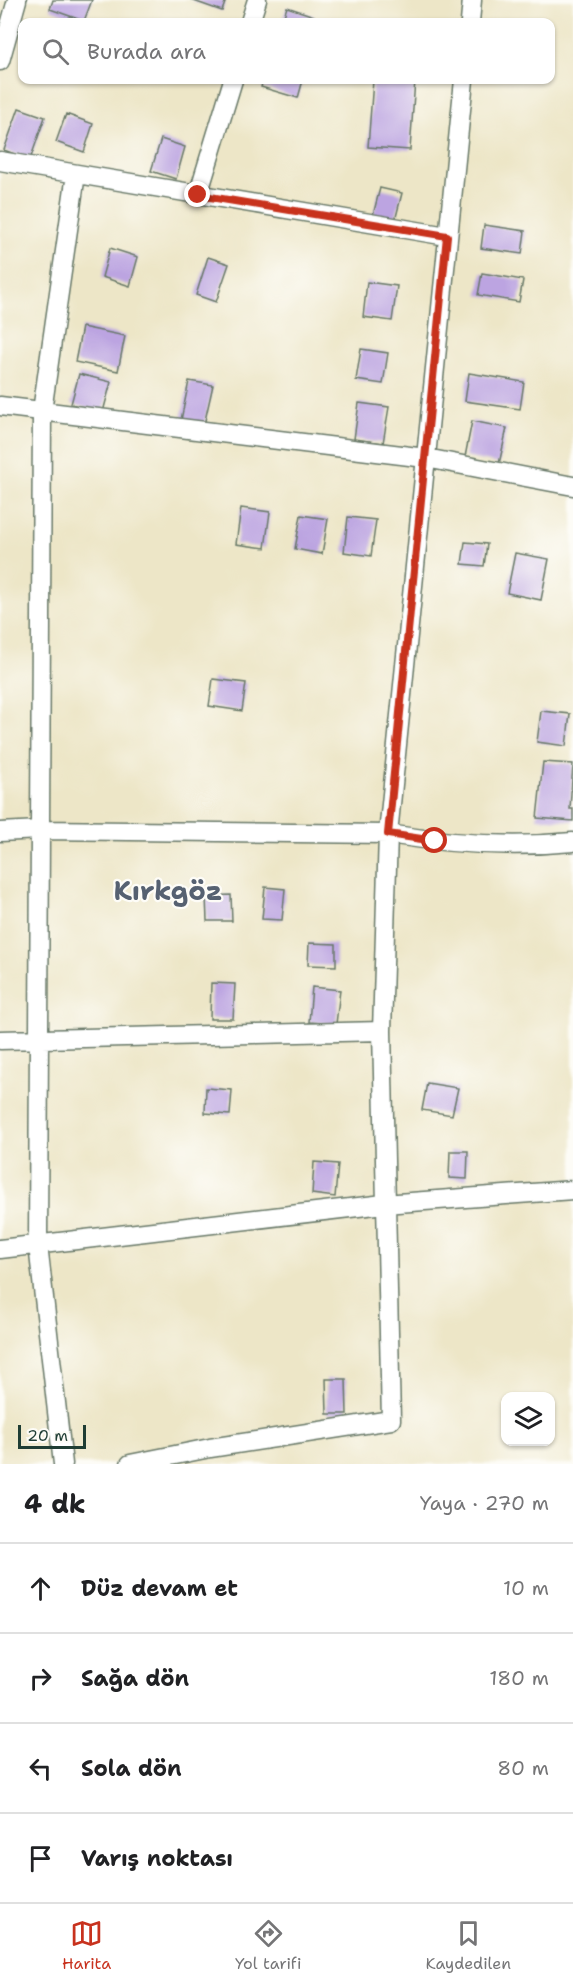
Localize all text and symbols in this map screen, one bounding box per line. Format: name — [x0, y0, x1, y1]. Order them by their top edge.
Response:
search box — [18, 18, 555, 84]
icon: search — [39, 35, 72, 68]
text: Burada ara — [87, 37, 206, 66]
route end — [184, 181, 210, 207]
route start — [421, 827, 447, 853]
district label: Kırkgöz — [114, 872, 222, 909]
map controls — [501, 1392, 555, 1446]
button: layers — [501, 1392, 555, 1446]
scale bar — [18, 1422, 86, 1450]
text: 20 m — [27, 1425, 68, 1446]
text: 4 dk — [24, 1486, 86, 1521]
text: Yaya · 270 m — [420, 1490, 549, 1516]
icon: ahead — [24, 1572, 57, 1605]
text: Düz devam et — [81, 1574, 238, 1603]
text: 10 m — [503, 1575, 549, 1601]
icon: right — [24, 1662, 57, 1695]
text: Sağa dön — [81, 1664, 189, 1693]
text: 180 m — [489, 1665, 549, 1691]
icon: left — [24, 1752, 57, 1785]
text: Sola dön — [81, 1754, 182, 1783]
text: 80 m — [497, 1755, 549, 1781]
icon: arrive — [24, 1842, 57, 1875]
text: Varış noktası — [81, 1844, 233, 1873]
tab: Harita — [62, 1917, 111, 1974]
tab: Yol tarifi — [235, 1917, 302, 1974]
tab: Kaydedilen — [425, 1917, 511, 1974]

